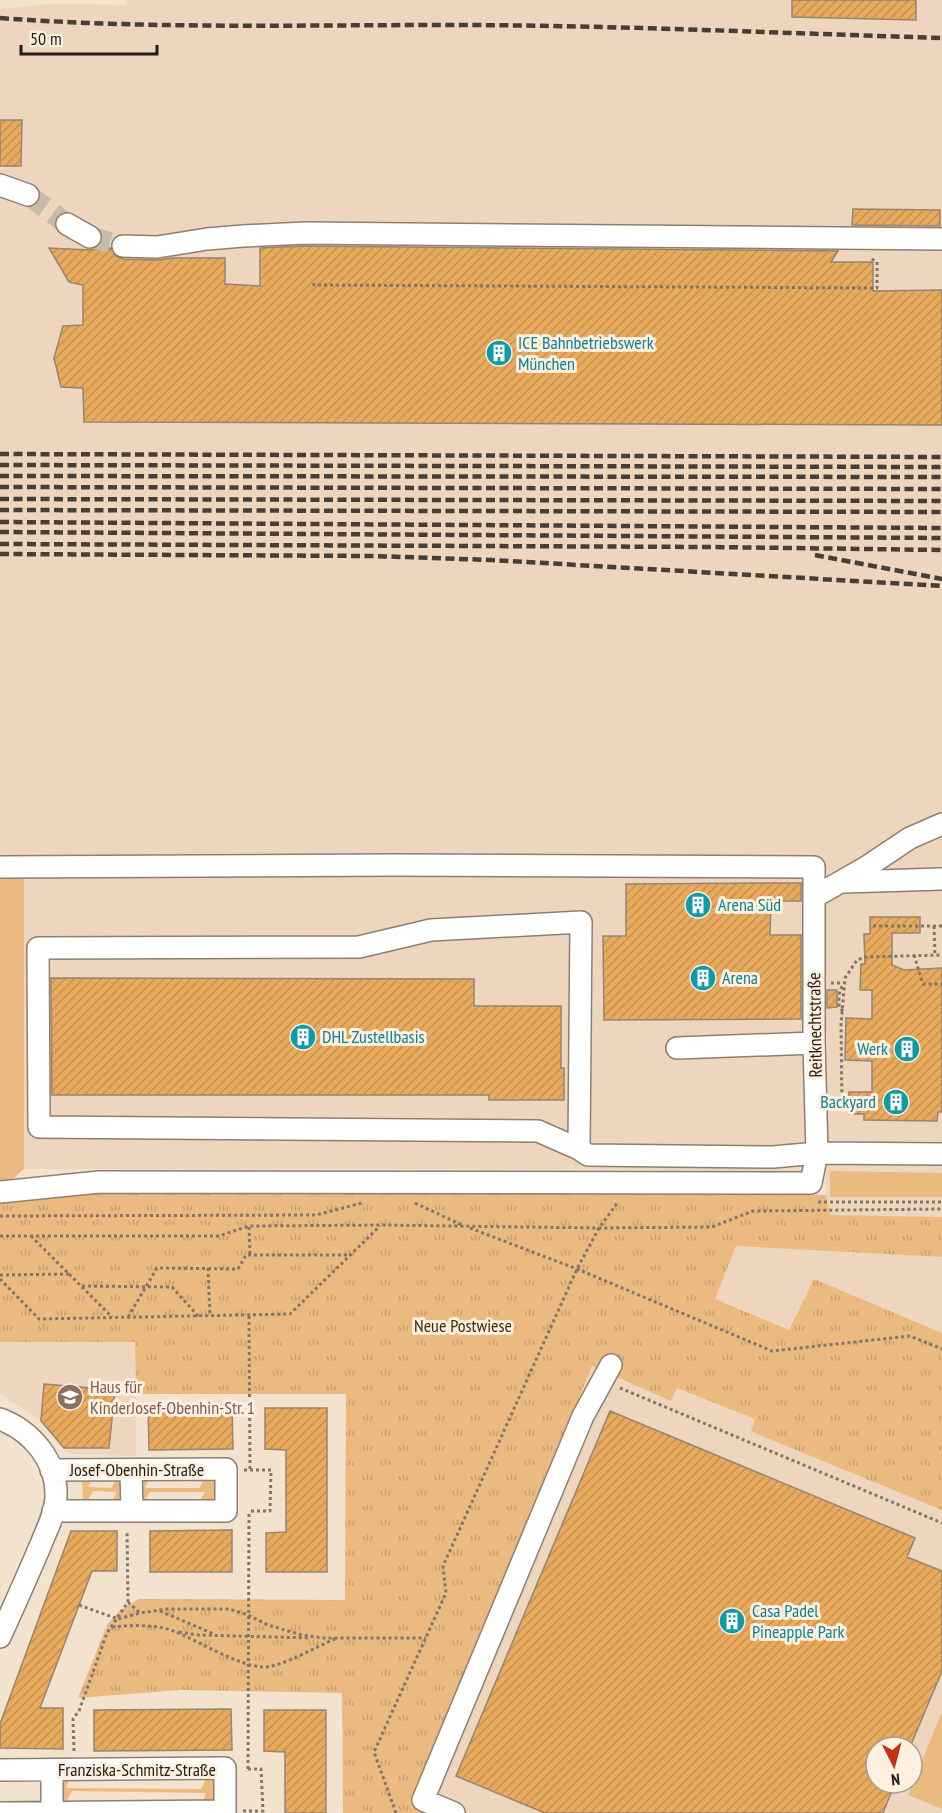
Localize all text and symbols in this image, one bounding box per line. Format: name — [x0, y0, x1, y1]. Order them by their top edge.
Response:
scale bar — [21, 18, 158, 56]
text: 50 m — [30, 27, 62, 50]
place label: ICE Bahnbetriebswerk München — [518, 331, 654, 375]
building icon: ICE Bahnbetriebswerk München — [484, 338, 514, 368]
building icon: Arena Süd — [683, 890, 713, 920]
place label: Arena Süd — [718, 893, 781, 916]
building icon: Arena — [688, 963, 718, 993]
place label: Arena — [722, 966, 758, 989]
street label: Reitknechtstraße — [802, 972, 827, 1078]
building icon: DHL Zustellbasis — [288, 1022, 318, 1052]
place label: DHL Zustellbasis — [322, 1025, 425, 1048]
building icon: Werk — [892, 1034, 922, 1064]
place label: Werk — [857, 1037, 888, 1060]
building icon: Backyard — [881, 1087, 911, 1117]
place label: Backyard — [820, 1090, 876, 1113]
park label: Neue Postwiese — [414, 1314, 512, 1337]
place label: Haus für KinderJosef-Obenhin-Str. 1 — [90, 1375, 255, 1419]
school or university icon: Haus für KinderJosef-Obenhin-Str. 1 — [55, 1382, 85, 1412]
street label: Josef-Obenhin-Straße — [69, 1458, 204, 1481]
place label: Casa Padel Pineapple Park — [752, 1599, 844, 1643]
building icon: Casa Padel Pineapple Park — [717, 1606, 747, 1636]
north arrow — [864, 1735, 924, 1795]
street label: Franziska-Schmitz-Straße — [58, 1758, 216, 1781]
text: N — [890, 1770, 901, 1790]

